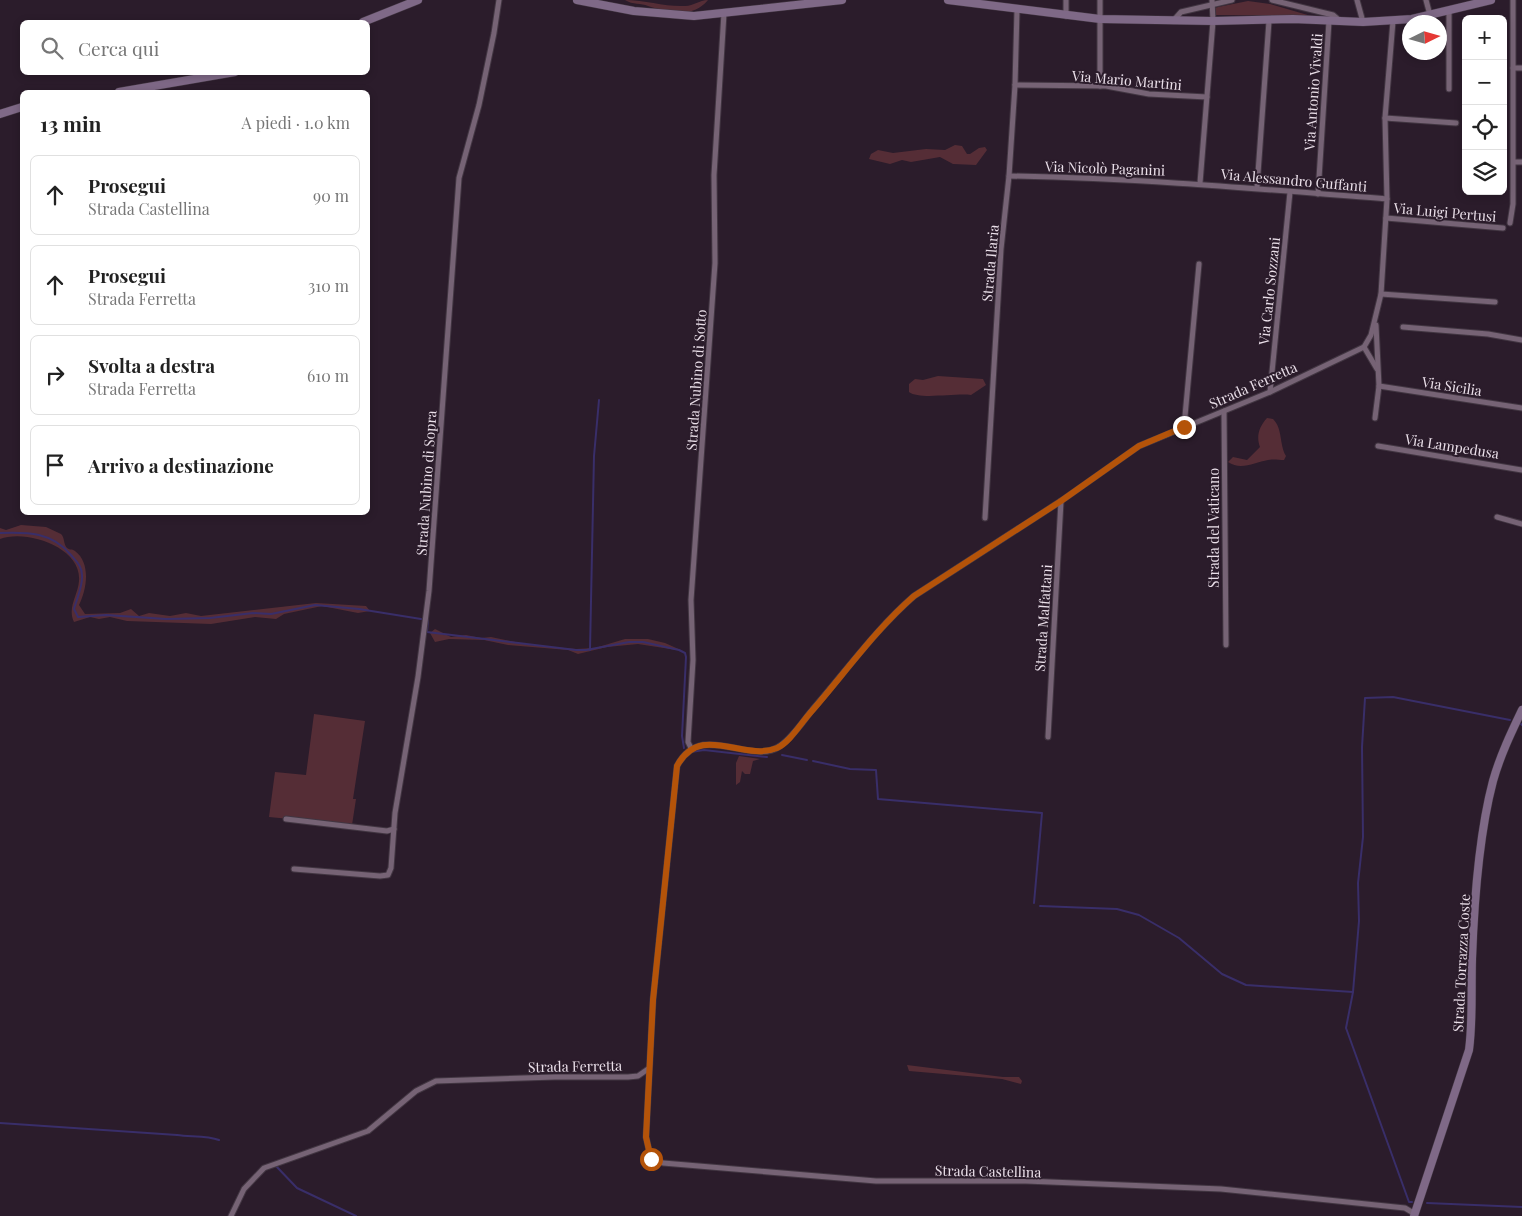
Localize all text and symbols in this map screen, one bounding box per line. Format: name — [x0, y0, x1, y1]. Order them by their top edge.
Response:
north arrow — [1402, 15, 1447, 60]
map controls — [1462, 15, 1507, 195]
button: + — [1462, 15, 1507, 60]
search box — [20, 20, 370, 75]
street label: Via Antonio Vivaldi — [1299, 33, 1327, 152]
icon: search — [38, 34, 66, 62]
text: Cerca qui — [78, 35, 159, 61]
button: − — [1462, 60, 1507, 105]
street label: Via Mario Martini — [1070, 66, 1183, 94]
button: locate — [1462, 105, 1507, 150]
text: 13 min — [40, 109, 101, 137]
text: A piedi · 1.0 km — [242, 112, 350, 133]
button: layers — [1462, 150, 1507, 195]
street label: Via Nicolò Paganini — [1044, 156, 1165, 180]
street label: Via Alessandro Guffanti — [1219, 164, 1368, 196]
text: Prosegui — [88, 172, 166, 198]
icon: ahead — [41, 181, 69, 209]
text: 90 m — [313, 185, 349, 206]
text: Strada Castellina — [88, 198, 210, 219]
street label: Via Luigi Pertusi — [1392, 198, 1497, 226]
street label: Strada Ilaria — [977, 224, 1003, 302]
street label: Via Carlo Sozzani — [1254, 236, 1284, 347]
text: Prosegui — [88, 262, 166, 288]
icon: ahead — [41, 271, 69, 299]
text: 310 m — [308, 275, 349, 296]
text: Strada Ferretta — [88, 288, 196, 309]
street label: Strada Nubino di Sotto — [682, 308, 710, 451]
text: Svolta a destra — [88, 352, 215, 378]
street label: Strada Ferretta — [1206, 357, 1300, 413]
icon: right — [41, 361, 69, 389]
text: 610 m — [307, 365, 349, 386]
street label: Via Sicilia — [1420, 372, 1483, 400]
text: Strada Ferretta — [88, 378, 196, 399]
street label: Strada Nubino di Sopra — [411, 410, 441, 556]
route end — [1173, 416, 1196, 439]
street label: Via Lampedusa — [1403, 429, 1501, 463]
icon: arrive — [41, 451, 69, 479]
text: Arrivo a destinazione — [88, 452, 274, 478]
street label: Strada del Vaticano — [1204, 468, 1223, 588]
street label: Strada Malfattani — [1030, 564, 1056, 672]
street label: Strada Torrazza Coste — [1448, 893, 1474, 1033]
street label: Strada Ferretta — [528, 1056, 622, 1076]
route start — [640, 1148, 663, 1171]
street label: Strada Castellina — [935, 1161, 1041, 1181]

